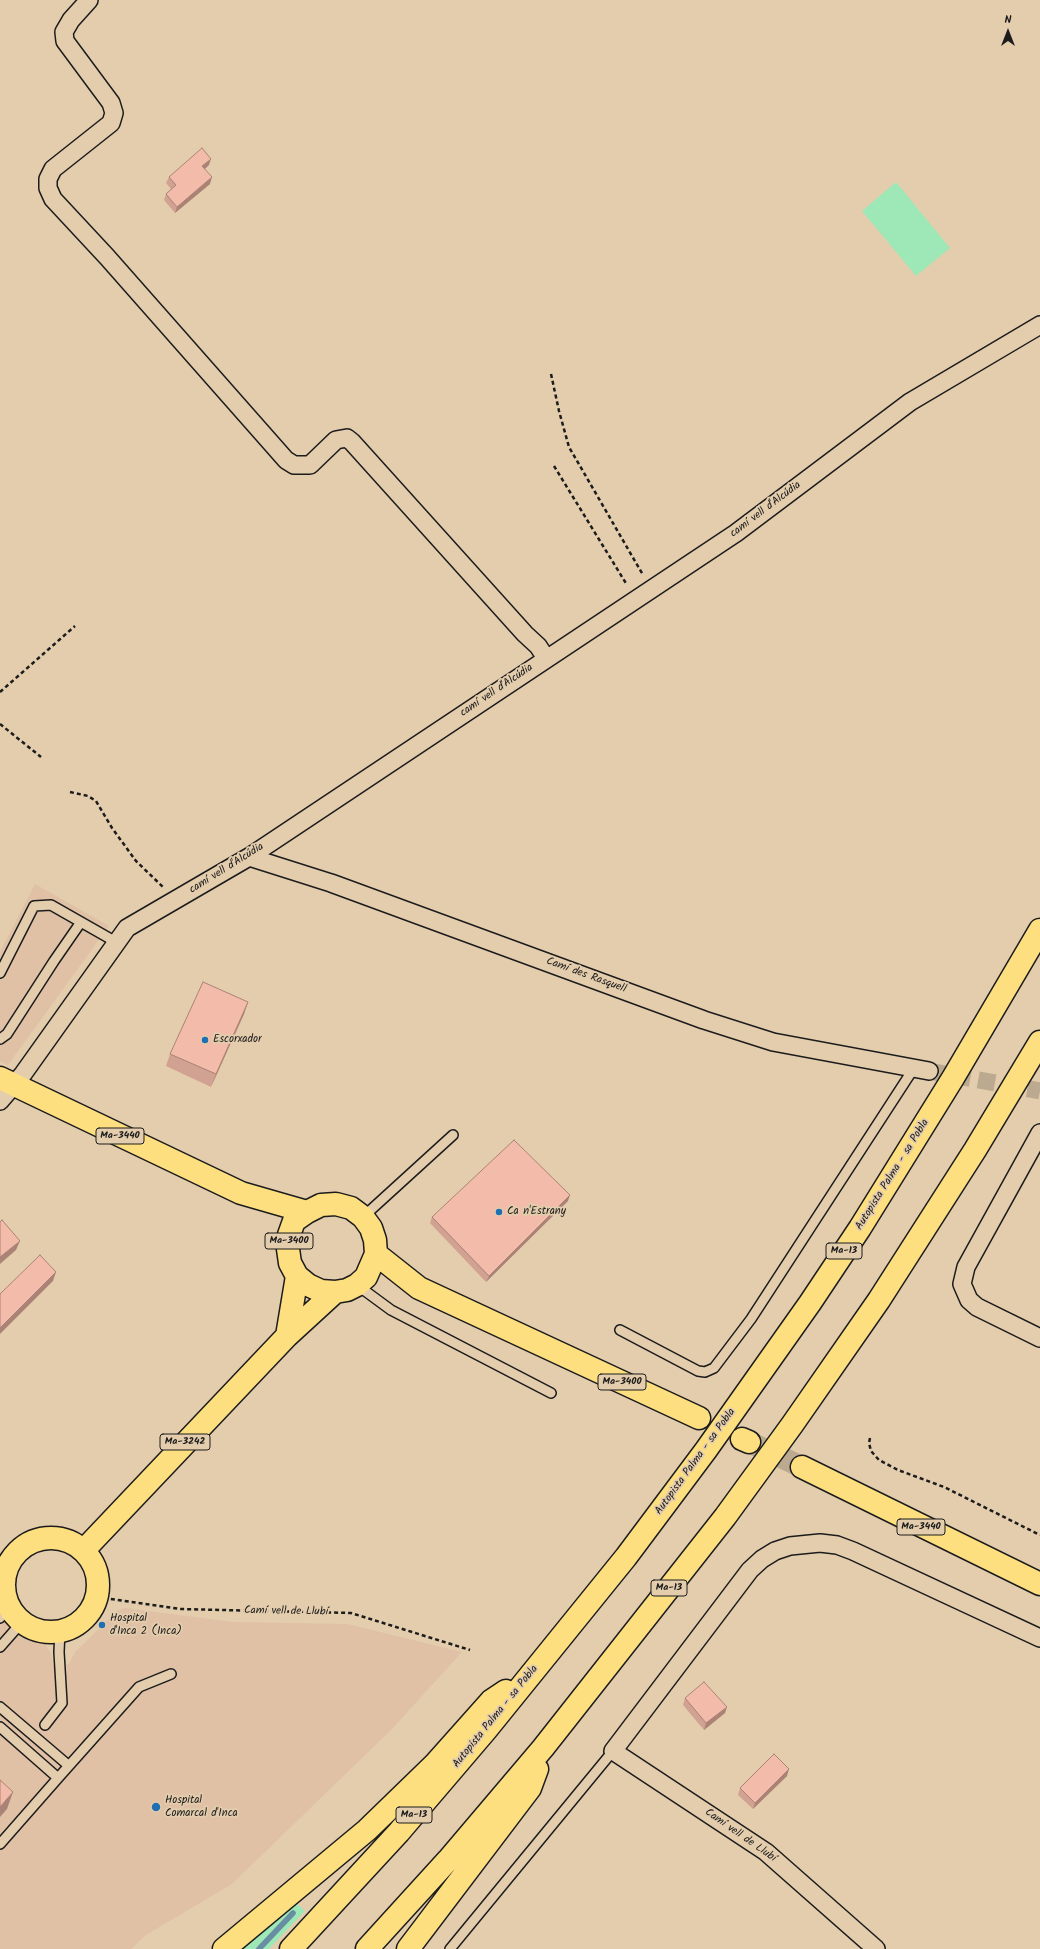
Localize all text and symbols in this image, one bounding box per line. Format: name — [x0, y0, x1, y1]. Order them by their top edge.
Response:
text: N — [1005, 11, 1011, 29]
north arrow — [988, 12, 1028, 52]
street label: camí vell d'Alcúdia — [728, 479, 804, 541]
street label: camí vell d'Alcúdia — [458, 662, 536, 720]
street label: camí vell d'Alcúdia — [187, 841, 267, 897]
street label: Camí des Rasquell — [544, 955, 628, 997]
place label: Escorxador — [213, 1033, 262, 1047]
marker: Escorxador — [200, 1035, 210, 1045]
street label: Autopista Palma - sa Pobla — [853, 1117, 933, 1233]
road number: Ma-3440 — [96, 1128, 144, 1144]
place label: Ca n'Estrany — [507, 1205, 566, 1219]
marker: Ca n'Estrany — [494, 1207, 504, 1217]
road number: Ma-3400 — [265, 1233, 313, 1249]
road number: Ma-13 — [826, 1243, 862, 1259]
road number: Ma-3400 — [598, 1374, 646, 1390]
street label: Autopista Palma - sa Pobla — [653, 1406, 739, 1518]
road number: Ma-3242 — [160, 1434, 210, 1450]
road number: Ma-3440 — [897, 1519, 945, 1535]
road number: Ma-13 — [651, 1580, 687, 1596]
street label: Camí vell de Llubí — [244, 1605, 328, 1619]
place label: Hospital d'Inca 2 (Inca) — [110, 1612, 182, 1638]
marker: Hospital d'Inca 2 (Inca) — [97, 1620, 107, 1630]
street label: Autopista Palma - sa Pobla — [451, 1663, 541, 1771]
place label: Hospital Comarcal d'Inca — [165, 1794, 238, 1820]
marker: Hospital Comarcal d'Inca — [150, 1801, 162, 1813]
street label: Camí vell de Llubí — [702, 1806, 778, 1866]
road number: Ma-13 — [396, 1807, 432, 1823]

